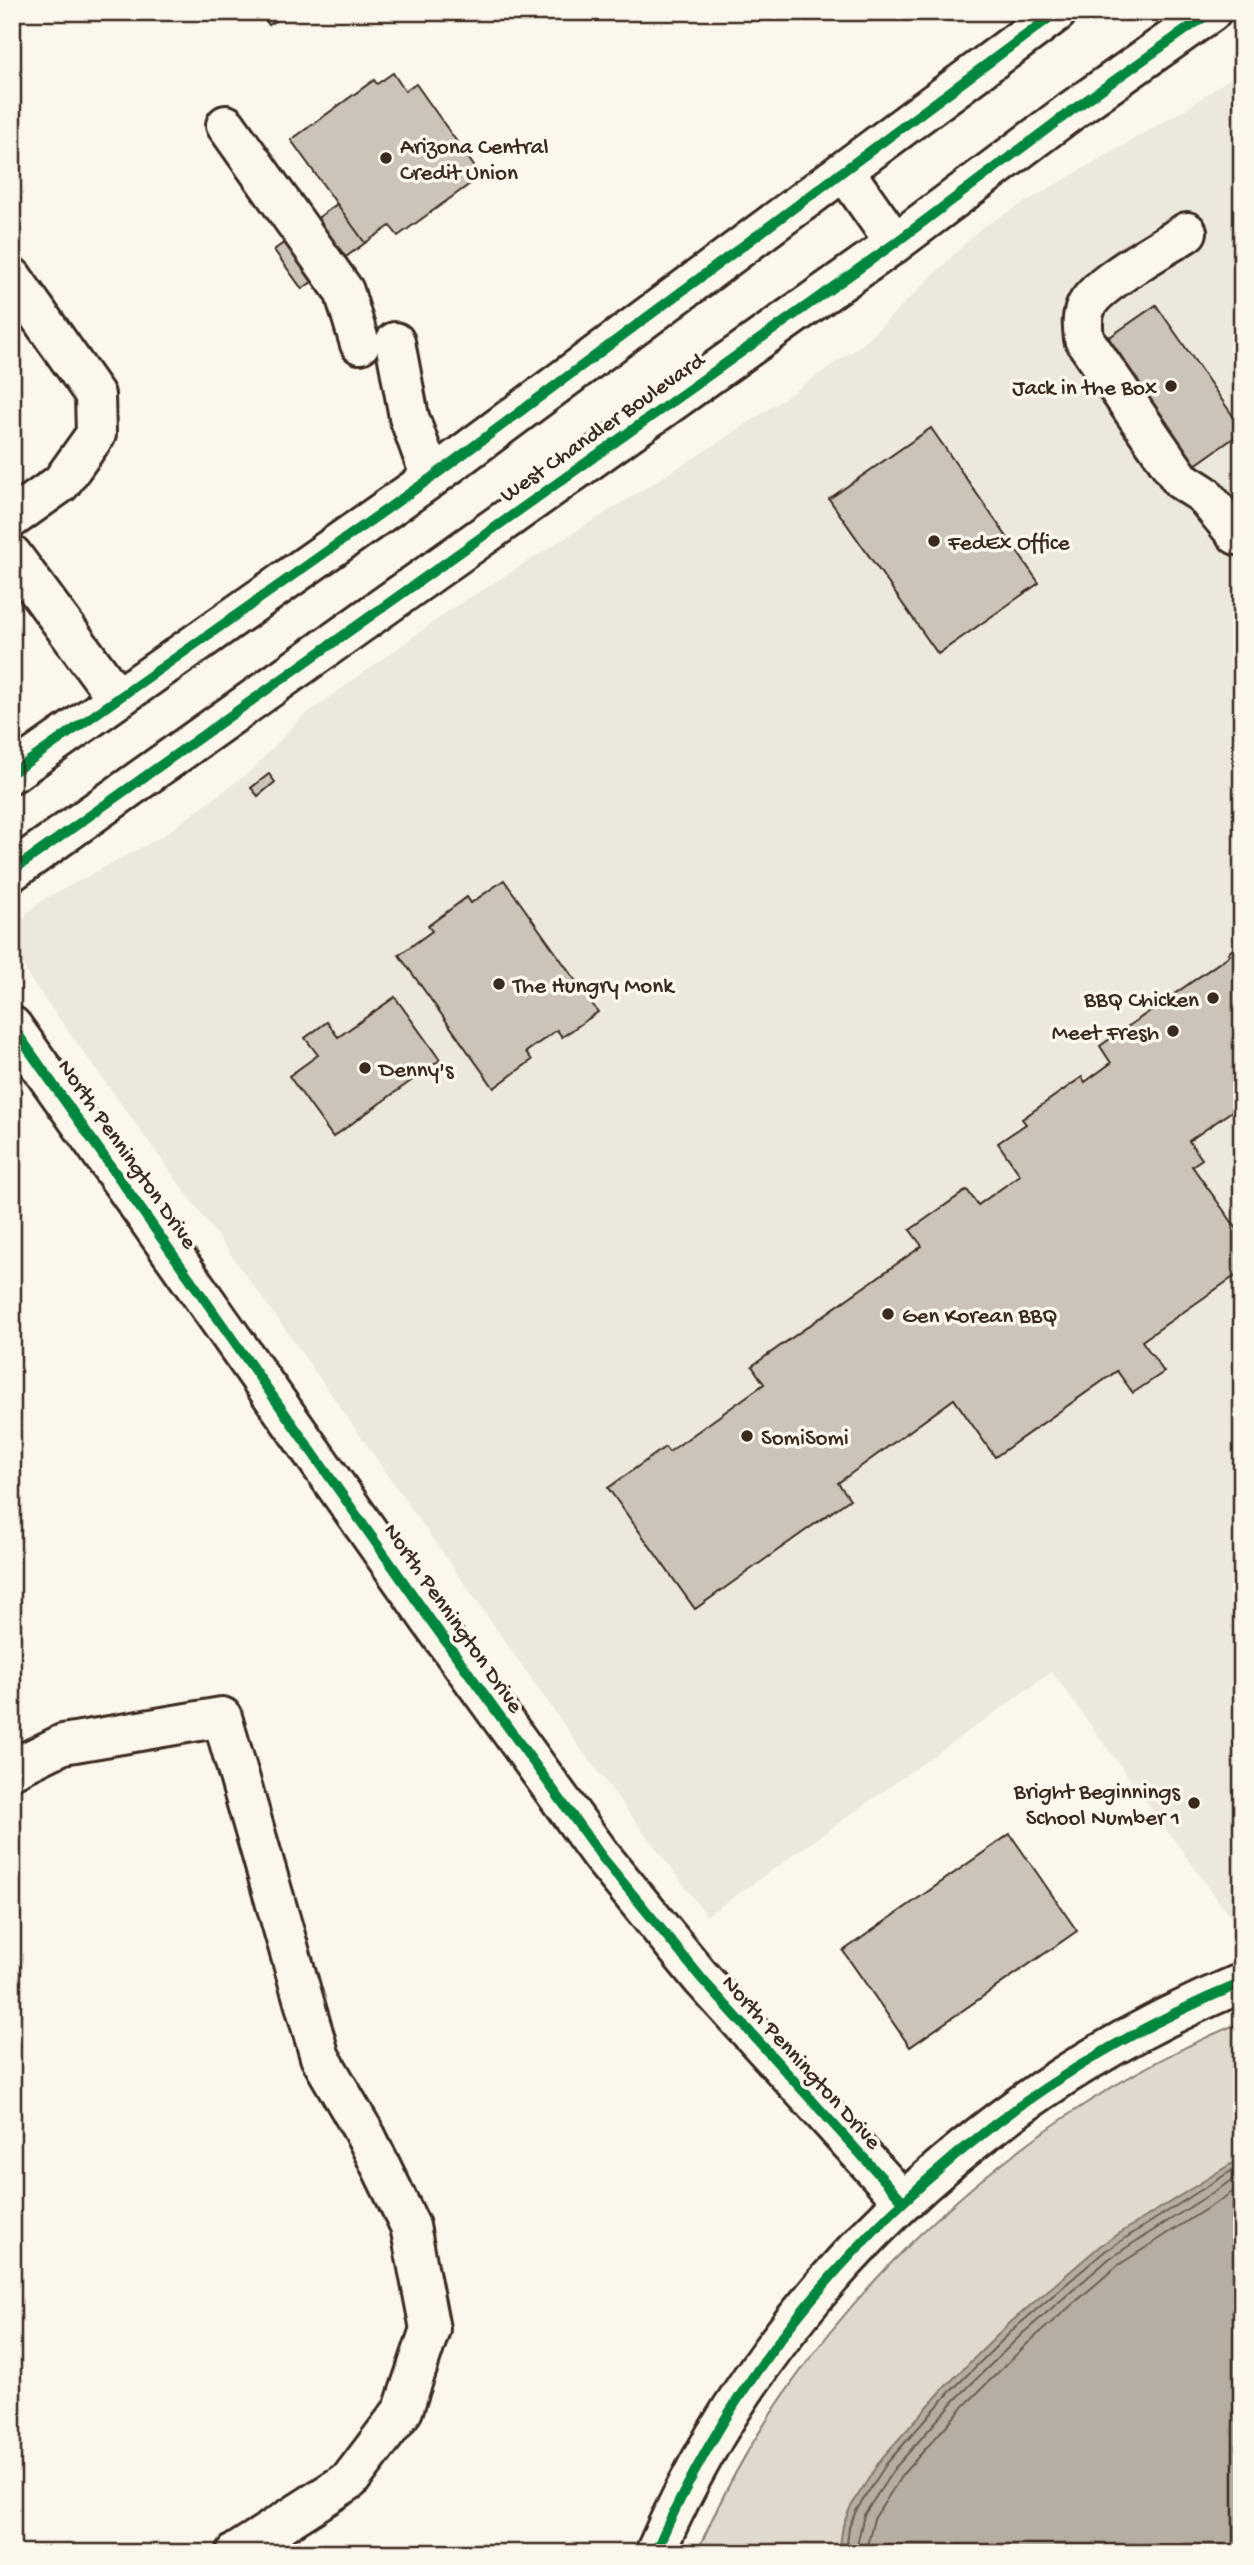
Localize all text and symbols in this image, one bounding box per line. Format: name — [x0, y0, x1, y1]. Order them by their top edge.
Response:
place label: Arizona Central Credit Union — [400, 135, 549, 188]
marker: Arizona Central Credit Union — [378, 150, 394, 166]
street label: West Chandler Boulevard — [496, 347, 712, 510]
place label: Jack in the Box — [1012, 376, 1157, 403]
marker: Jack in the Box — [1163, 378, 1179, 394]
place label: FedEx Office — [947, 531, 1071, 558]
marker: FedEx Office — [926, 533, 942, 549]
place label: The Hungry Monk — [511, 974, 676, 1001]
marker: The Hungry Monk — [491, 976, 507, 992]
place label: BBQ Chicken — [1083, 988, 1199, 1015]
marker: BBQ Chicken — [1205, 990, 1221, 1006]
place label: Meet Fresh — [1052, 1021, 1159, 1048]
marker: Meet Fresh — [1165, 1023, 1181, 1039]
street label: North Pennington Drive — [50, 1055, 203, 1256]
place label: Denny's — [377, 1058, 454, 1085]
marker: Denny's — [357, 1060, 373, 1076]
place label: Gen Korean BBQ — [902, 1304, 1058, 1331]
marker: Gen Korean BBQ — [880, 1306, 896, 1322]
place label: SomiSomi — [761, 1426, 849, 1453]
marker: SomiSomi — [739, 1428, 755, 1444]
street label: North Pennington Drive — [376, 1519, 529, 1720]
place label: Bright Beginnings School Number 1 — [1013, 1780, 1181, 1833]
marker: Bright Beginnings School Number 1 — [1186, 1795, 1202, 1811]
street label: North Pennington Drive — [715, 1971, 887, 2157]

